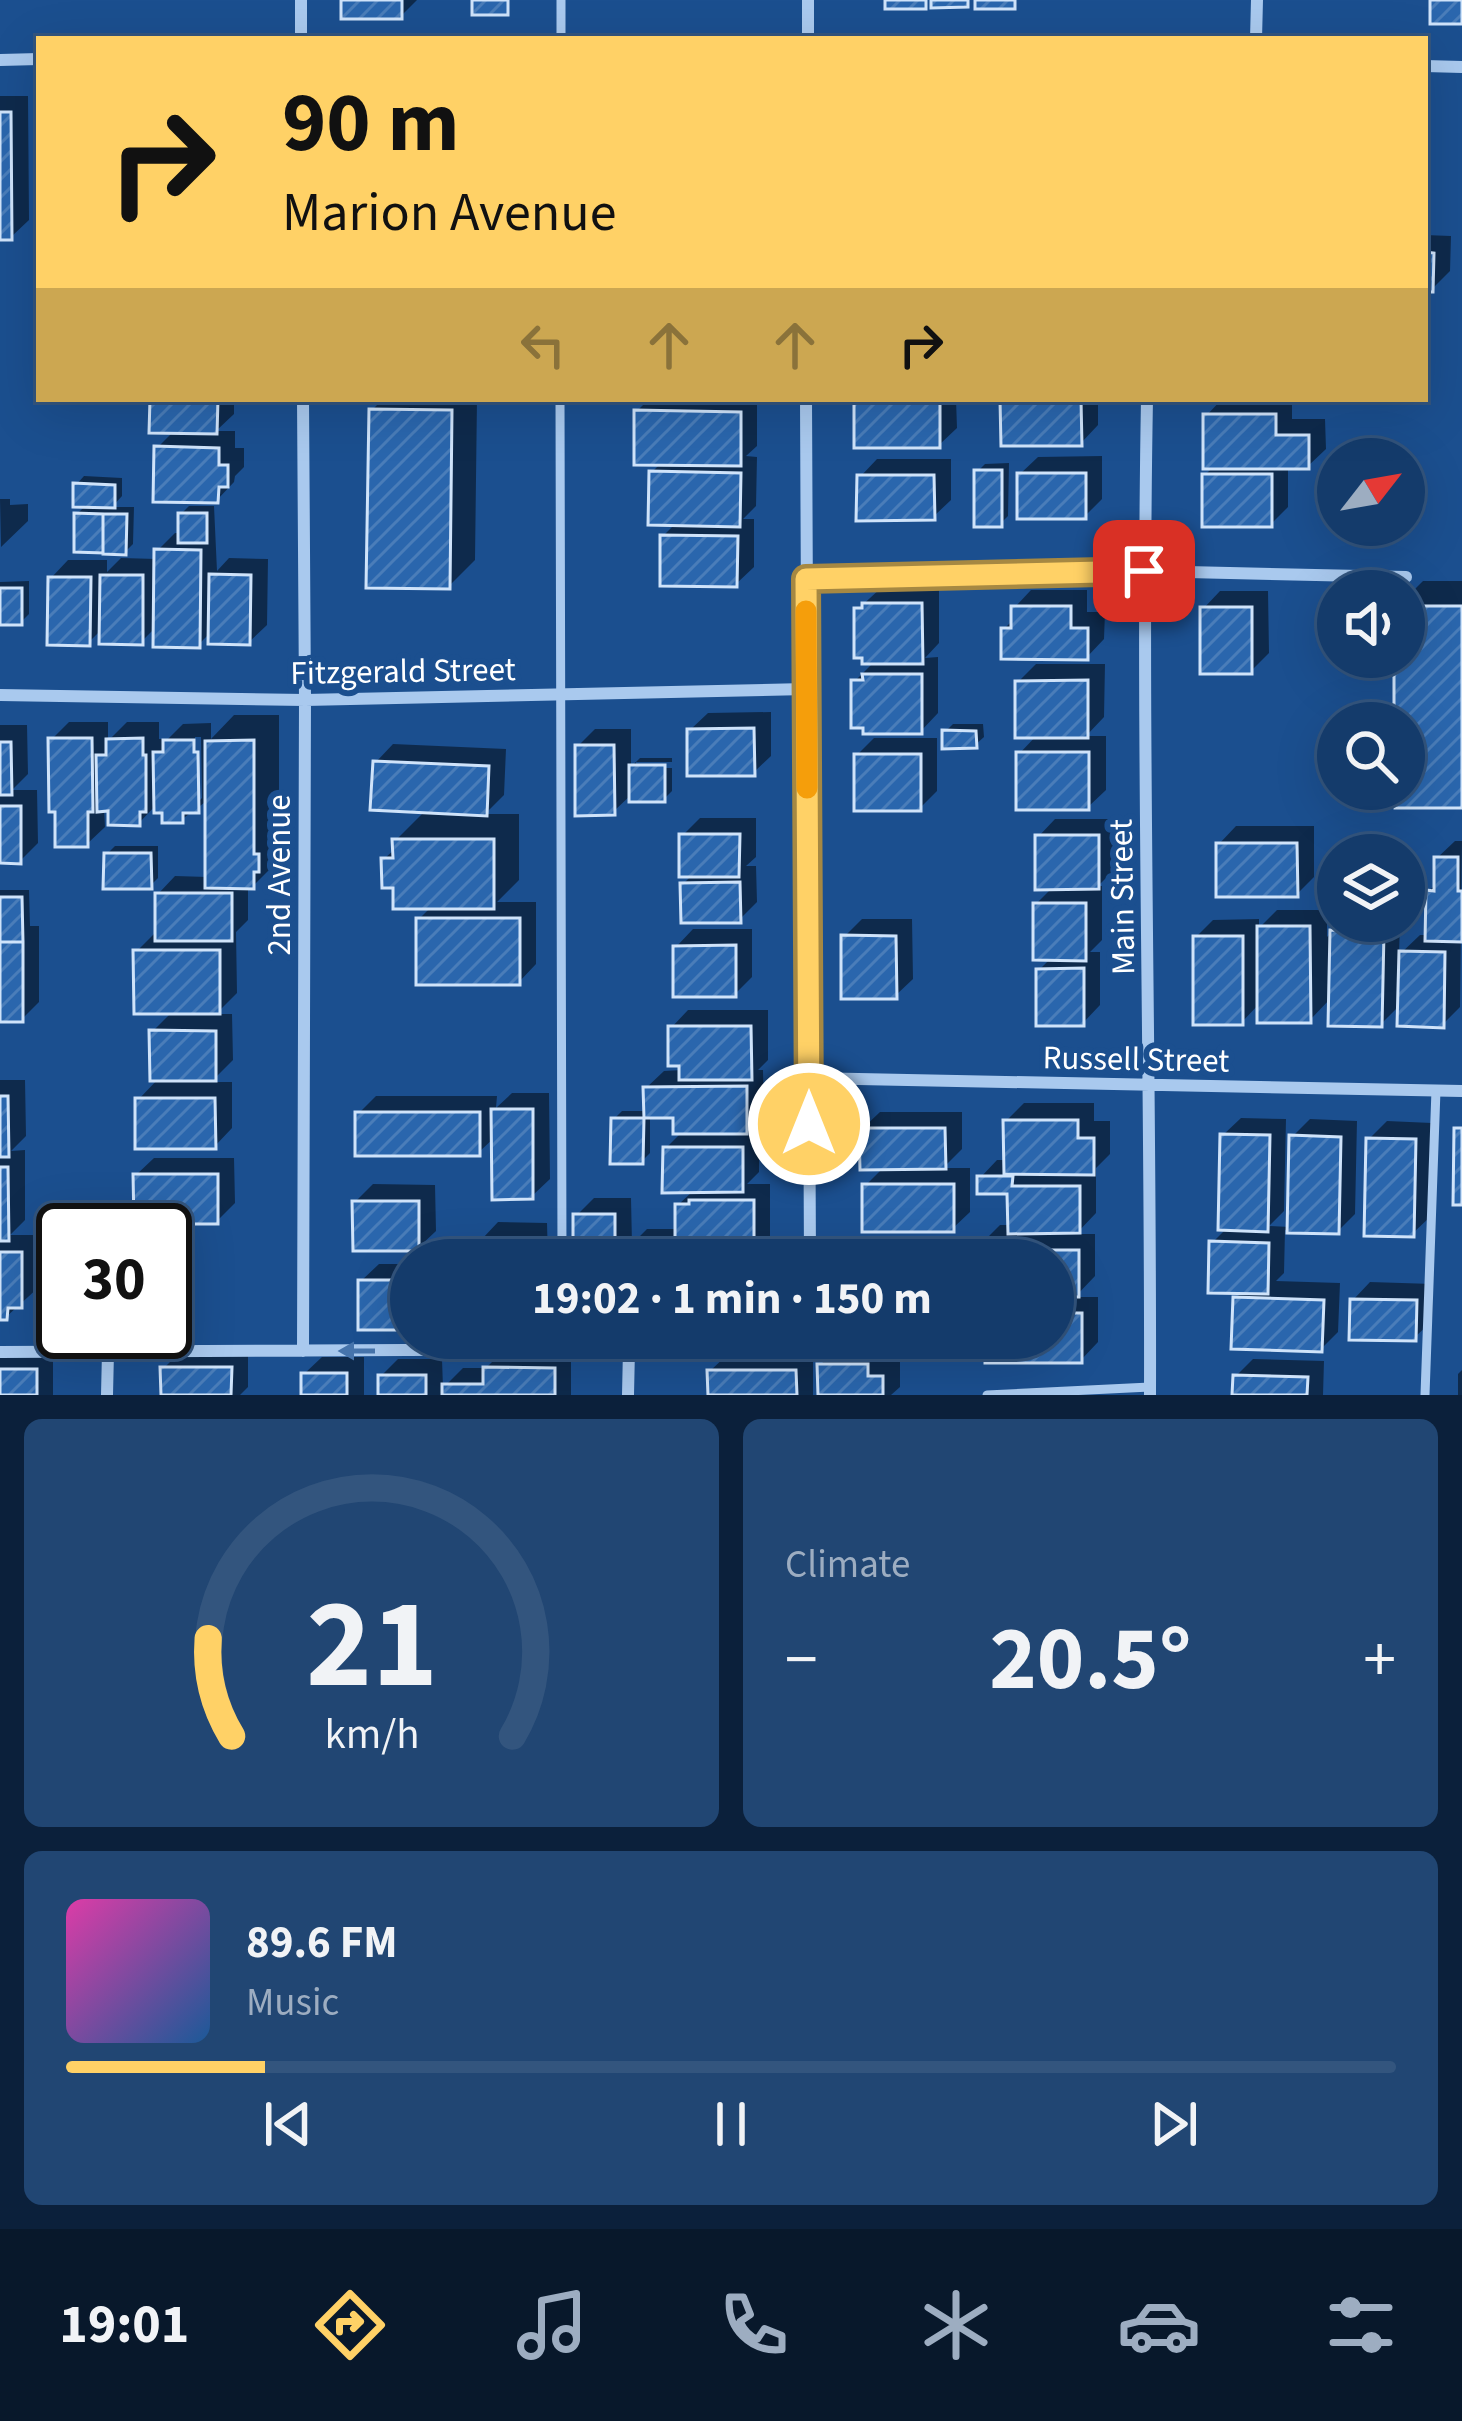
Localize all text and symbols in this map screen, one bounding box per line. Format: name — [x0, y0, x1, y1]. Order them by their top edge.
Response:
text: 90 m — [282, 64, 460, 184]
icon: right — [84, 84, 240, 240]
text: Marion Avenue — [282, 175, 617, 252]
icon: left — [510, 312, 576, 378]
icon: ahead — [636, 312, 702, 378]
icon: ahead — [762, 312, 828, 378]
icon: right — [888, 312, 954, 378]
north arrow — [1317, 438, 1425, 546]
map controls — [1317, 438, 1425, 942]
pin — [1093, 520, 1195, 622]
icon: arrive — [1111, 538, 1177, 604]
button: sound — [1317, 570, 1425, 678]
street label: Fitzgerald Street — [290, 646, 516, 697]
button: search — [1317, 702, 1425, 810]
street label: 2nd Avenue — [256, 794, 303, 956]
street label: Main Street — [1098, 819, 1147, 975]
button: layers — [1317, 834, 1425, 942]
street label: Russell Street — [1042, 1034, 1230, 1085]
position arrow — [746, 1061, 872, 1187]
speed limit sign: 30 — [36, 1203, 192, 1359]
text: 19:02 · 1 min · 150 m — [532, 1267, 932, 1331]
one-way arrow — [337, 1341, 375, 1361]
text: Climate — [785, 1537, 910, 1593]
text: 21 — [306, 1557, 437, 1735]
text: 20.5° — [989, 1596, 1192, 1724]
text: − — [785, 1613, 818, 1707]
text: + — [1363, 1613, 1396, 1707]
text: km/h — [324, 1704, 419, 1765]
text: 89.6 FM — [246, 1911, 398, 1975]
text: Music — [246, 1975, 339, 2031]
icon: previous — [255, 2091, 321, 2157]
icon: pause — [698, 2091, 764, 2157]
icon: next — [1141, 2091, 1207, 2157]
icon: directions — [308, 2283, 392, 2367]
icon: music — [510, 2283, 594, 2367]
icon: phone — [712, 2283, 796, 2367]
icon: climate — [914, 2283, 998, 2367]
icon: car — [1117, 2283, 1201, 2367]
icon: filters — [1319, 2283, 1403, 2367]
text: 19:01 — [59, 2287, 189, 2364]

